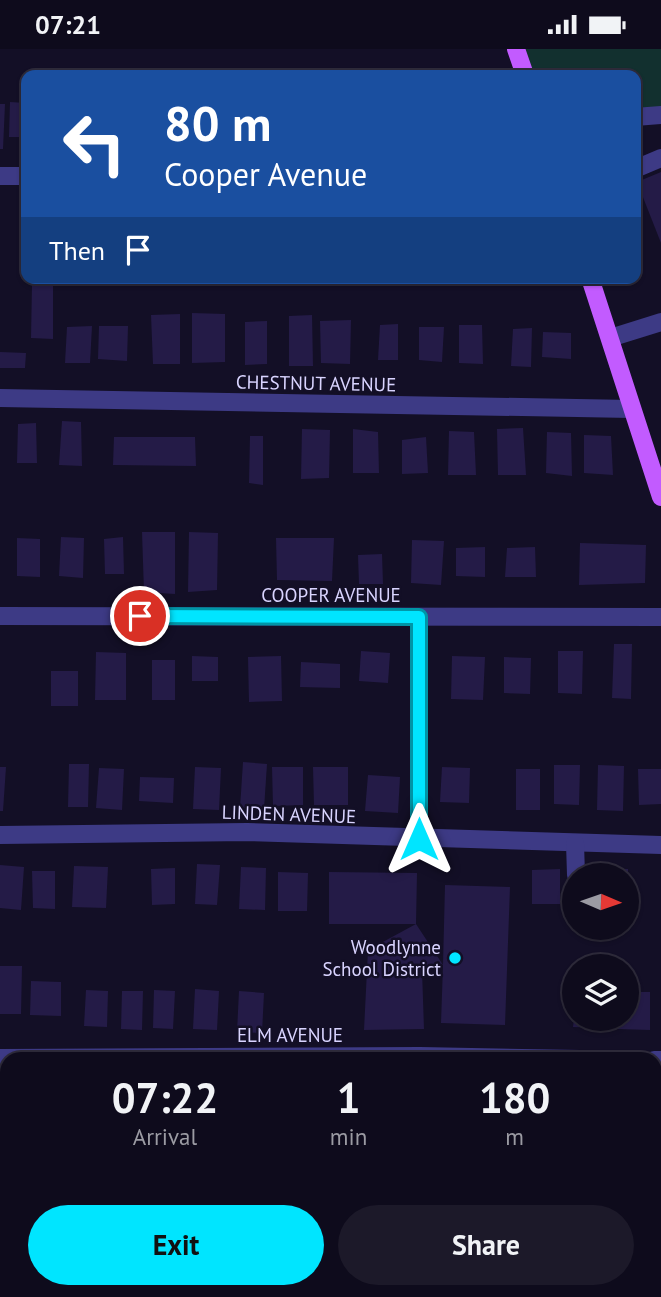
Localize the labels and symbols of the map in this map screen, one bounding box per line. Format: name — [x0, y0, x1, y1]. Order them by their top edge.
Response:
street label: CHESTNUT AVENUE — [236, 370, 396, 396]
street label: COOPER AVENUE — [261, 583, 401, 607]
pin — [110, 586, 170, 646]
street label: LINDEN AVENUE — [221, 800, 357, 828]
position arrow — [382, 802, 456, 876]
north arrow — [562, 863, 639, 940]
place label: Woodlynne School District — [322, 935, 442, 981]
marker: Woodlynne School District — [447, 950, 463, 966]
street label: ELM AVENUE — [237, 1023, 343, 1047]

